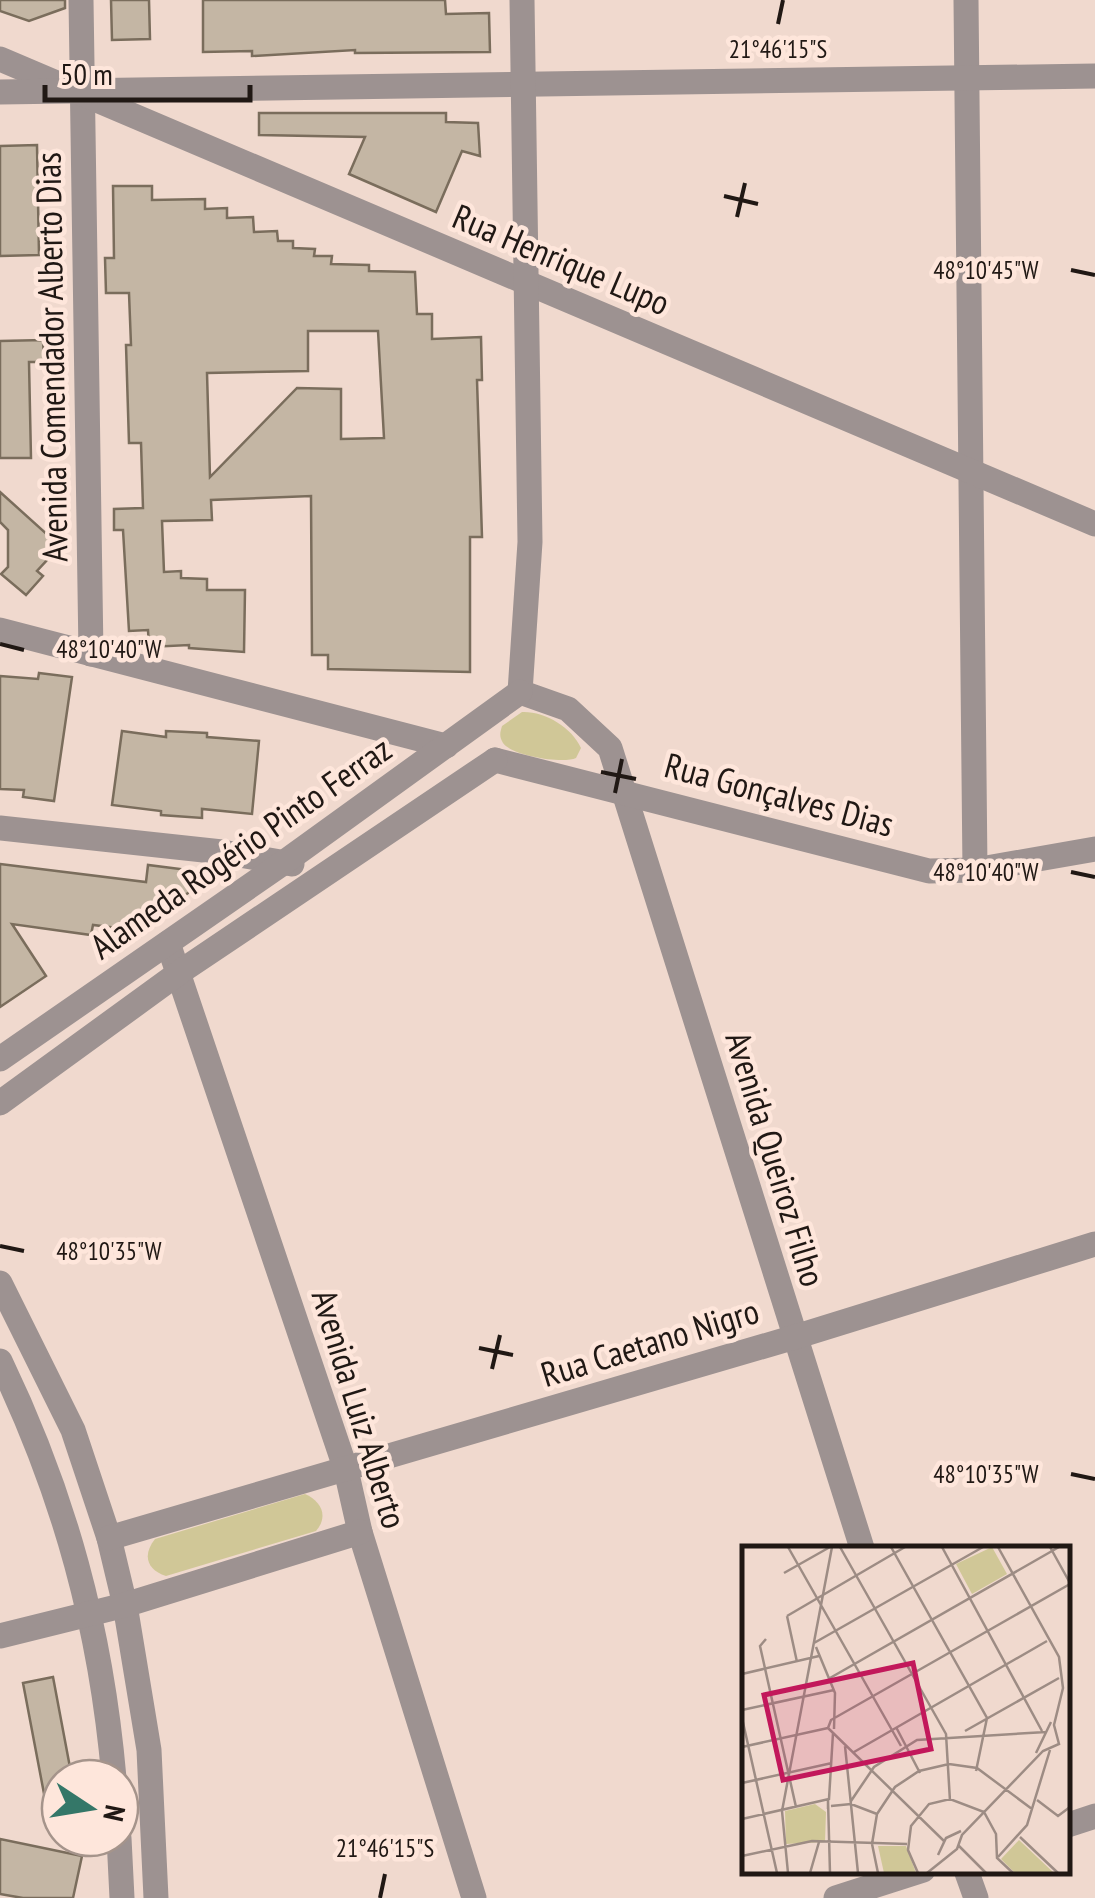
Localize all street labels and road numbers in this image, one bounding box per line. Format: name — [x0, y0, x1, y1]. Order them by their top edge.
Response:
street label: Avenida Comendador Alberto Dias — [24, 152, 78, 562]
street label: Rua Henrique Lupo — [446, 193, 677, 325]
street label: Alameda Rogério Pinto Ferraz — [81, 726, 400, 969]
street label: Rua Gonçalves Dias — [660, 741, 899, 847]
street label: Avenida Queiroz Filho — [715, 1026, 837, 1292]
street label: Avenida Luiz Alberto — [302, 1284, 418, 1534]
street label: Rua Caetano Nigro — [535, 1287, 764, 1397]

